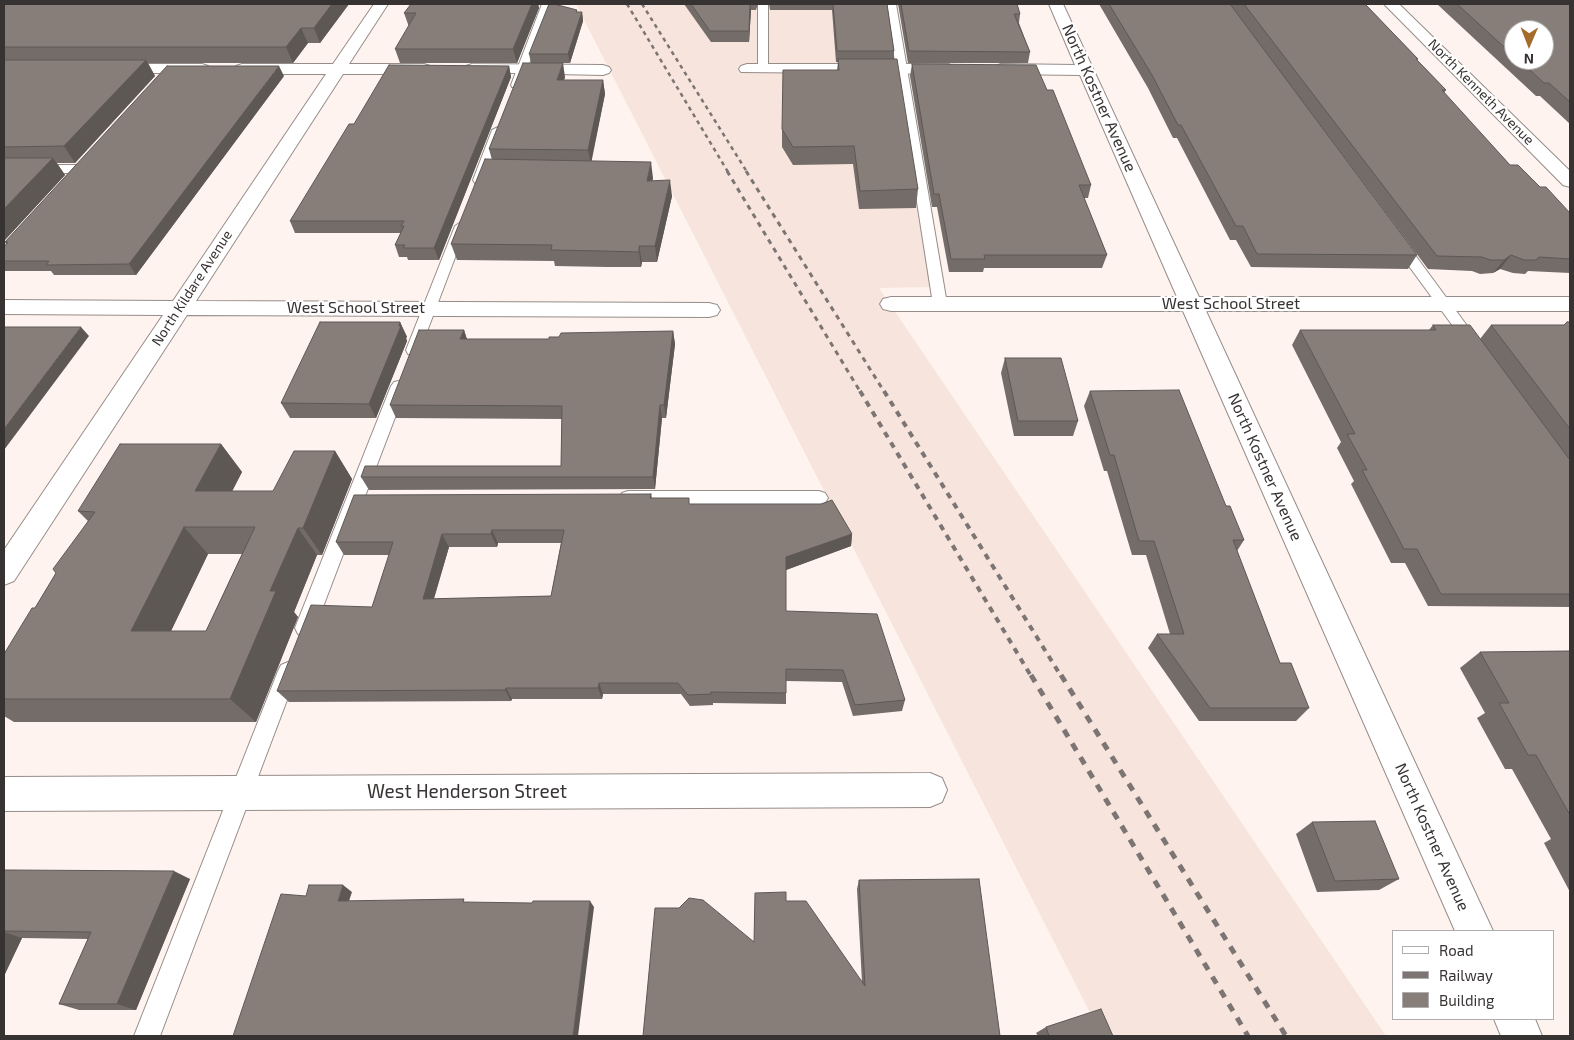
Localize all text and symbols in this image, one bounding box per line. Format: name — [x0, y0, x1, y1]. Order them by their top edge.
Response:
north arrow — [1504, 20, 1554, 70]
street label: North Kostner Avenue — [1058, 21, 1140, 175]
street label: North Kenneth Avenue — [1425, 36, 1537, 148]
street label: North Kildare Avenue — [148, 227, 236, 349]
street label: West School Street — [1162, 294, 1300, 314]
street label: West School Street — [287, 298, 425, 318]
street label: North Kostner Avenue — [1224, 390, 1306, 544]
street label: North Kostner Avenue — [1391, 760, 1473, 914]
street label: West Henderson Street — [367, 781, 567, 803]
legend — [1392, 930, 1554, 1020]
text: Road — [1439, 941, 1474, 959]
text: Railway — [1439, 966, 1493, 984]
text: Building — [1439, 991, 1494, 1009]

